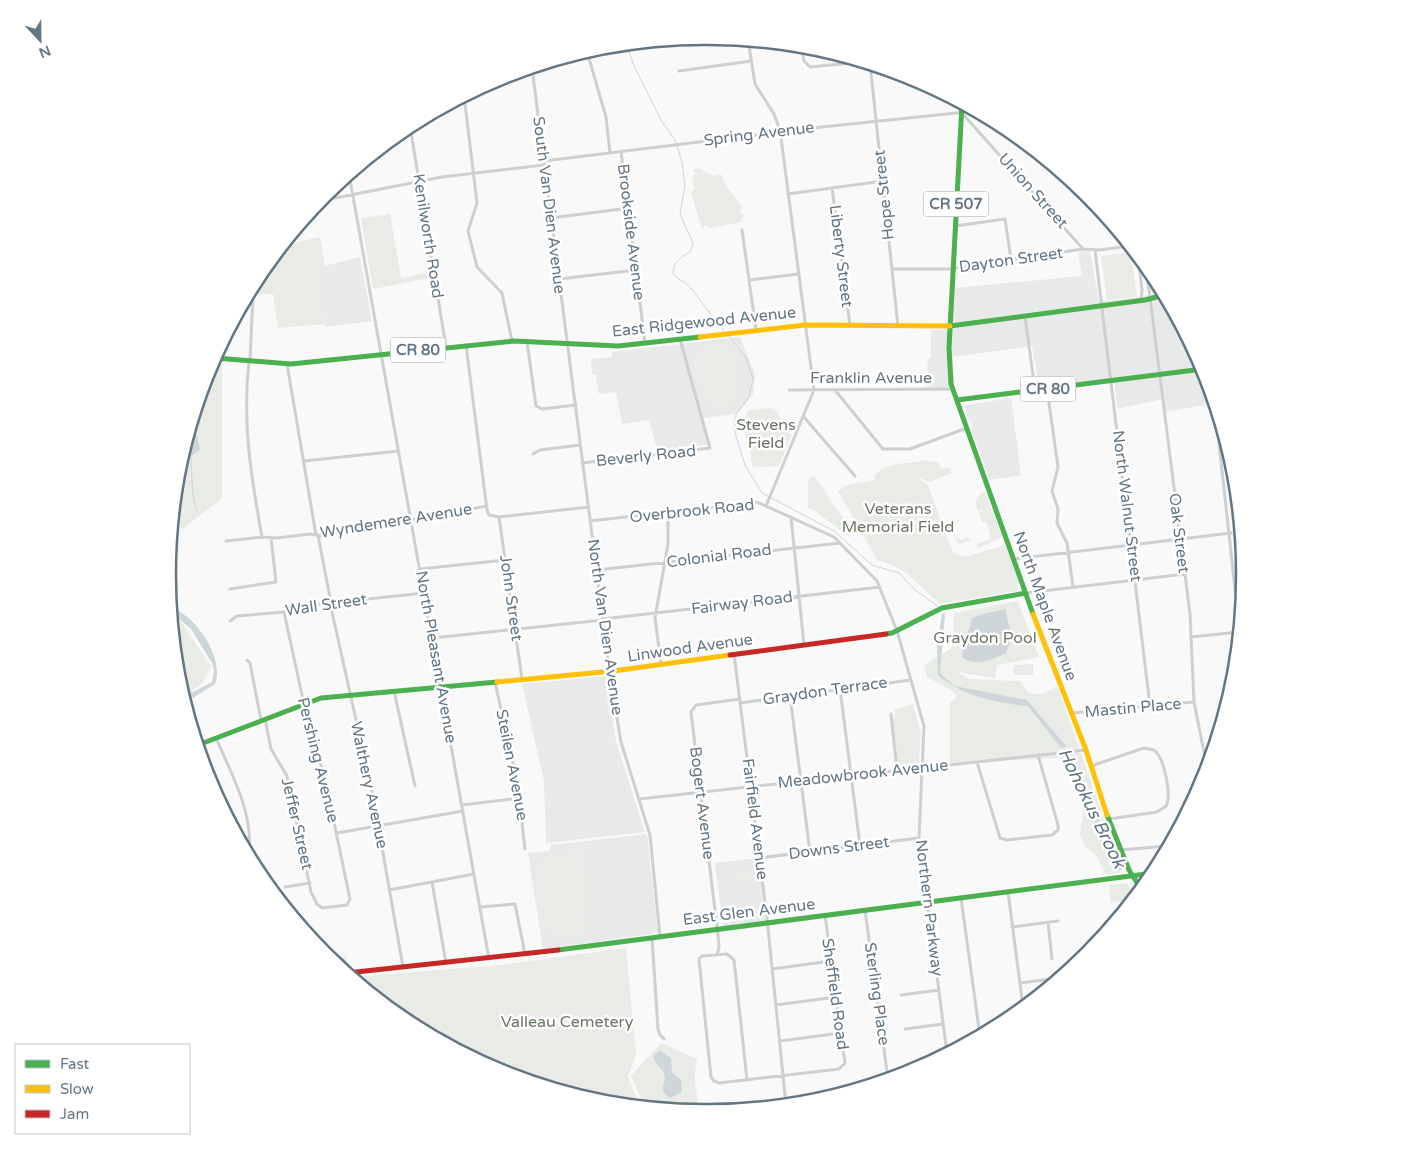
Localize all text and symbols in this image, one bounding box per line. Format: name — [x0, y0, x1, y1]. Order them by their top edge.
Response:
north arrow — [15, 15, 65, 65]
text: N — [36, 42, 53, 62]
street label: South Van Dien Avenue — [528, 115, 570, 295]
street label: Spring Avenue — [703, 117, 815, 151]
street label: Hope Street — [869, 149, 899, 241]
street label: Union Street — [994, 149, 1072, 233]
street label: Brookside Avenue — [613, 163, 649, 301]
street label: Kenilworth Road — [408, 172, 448, 300]
road number: CR 507 — [924, 192, 988, 216]
street label: Liberty Street — [825, 204, 857, 308]
street label: Dayton Street — [958, 243, 1064, 277]
street label: East Ridgewood Avenue — [611, 302, 797, 342]
road number: CR 80 — [390, 338, 446, 362]
street label: Franklin Avenue — [810, 368, 932, 388]
road number: CR 80 — [1020, 376, 1076, 402]
park label: Stevens Field — [736, 415, 796, 453]
street label: North Walnut Street — [1108, 429, 1146, 583]
street label: Beverly Road — [595, 441, 697, 471]
street label: Oak Street — [1164, 492, 1194, 574]
street label: Overbrook Road — [629, 495, 755, 527]
street label: Wyndemere Avenue — [319, 499, 473, 543]
park label: Veterans Memorial Field — [842, 499, 954, 537]
street label: North Maple Avenue — [1009, 529, 1081, 683]
street label: North Van Dien Avenue — [583, 538, 627, 716]
street label: Colonial Road — [665, 540, 773, 572]
street label: John Street — [495, 554, 527, 642]
street label: North Pleasant Avenue — [411, 569, 461, 745]
street label: Fairway Road — [690, 587, 794, 619]
street label: Wall Street — [284, 589, 368, 621]
park label: Graydon Pool — [933, 628, 1037, 648]
street label: Linwood Avenue — [626, 629, 754, 667]
street label: Graydon Terrace — [761, 672, 889, 710]
street label: Mastin Place — [1084, 694, 1182, 722]
street label: Pershing Avenue — [293, 695, 343, 825]
street label: Steilen Avenue — [491, 708, 533, 822]
street label: Walthery Avenue — [346, 720, 392, 850]
water label: Hohokus Brook — [1053, 744, 1131, 873]
street label: Bogert Avenue — [685, 745, 719, 861]
street label: Meadowbrook Avenue — [777, 755, 949, 793]
street label: Fairfield Avenue — [738, 757, 772, 881]
street label: Jeffer Street — [277, 776, 317, 872]
street label: Downs Street — [788, 832, 890, 864]
street label: Northern Parkway — [911, 838, 947, 978]
street label: East Glen Avenue — [682, 894, 816, 930]
street label: Sheffield Road — [817, 937, 853, 1051]
street label: Sterling Place — [860, 941, 894, 1047]
park label: Valleau Cemetery — [501, 1012, 634, 1032]
legend — [15, 1044, 190, 1134]
text: Fast — [60, 1055, 90, 1073]
text: Slow — [60, 1080, 94, 1098]
text: Jam — [60, 1105, 89, 1123]

